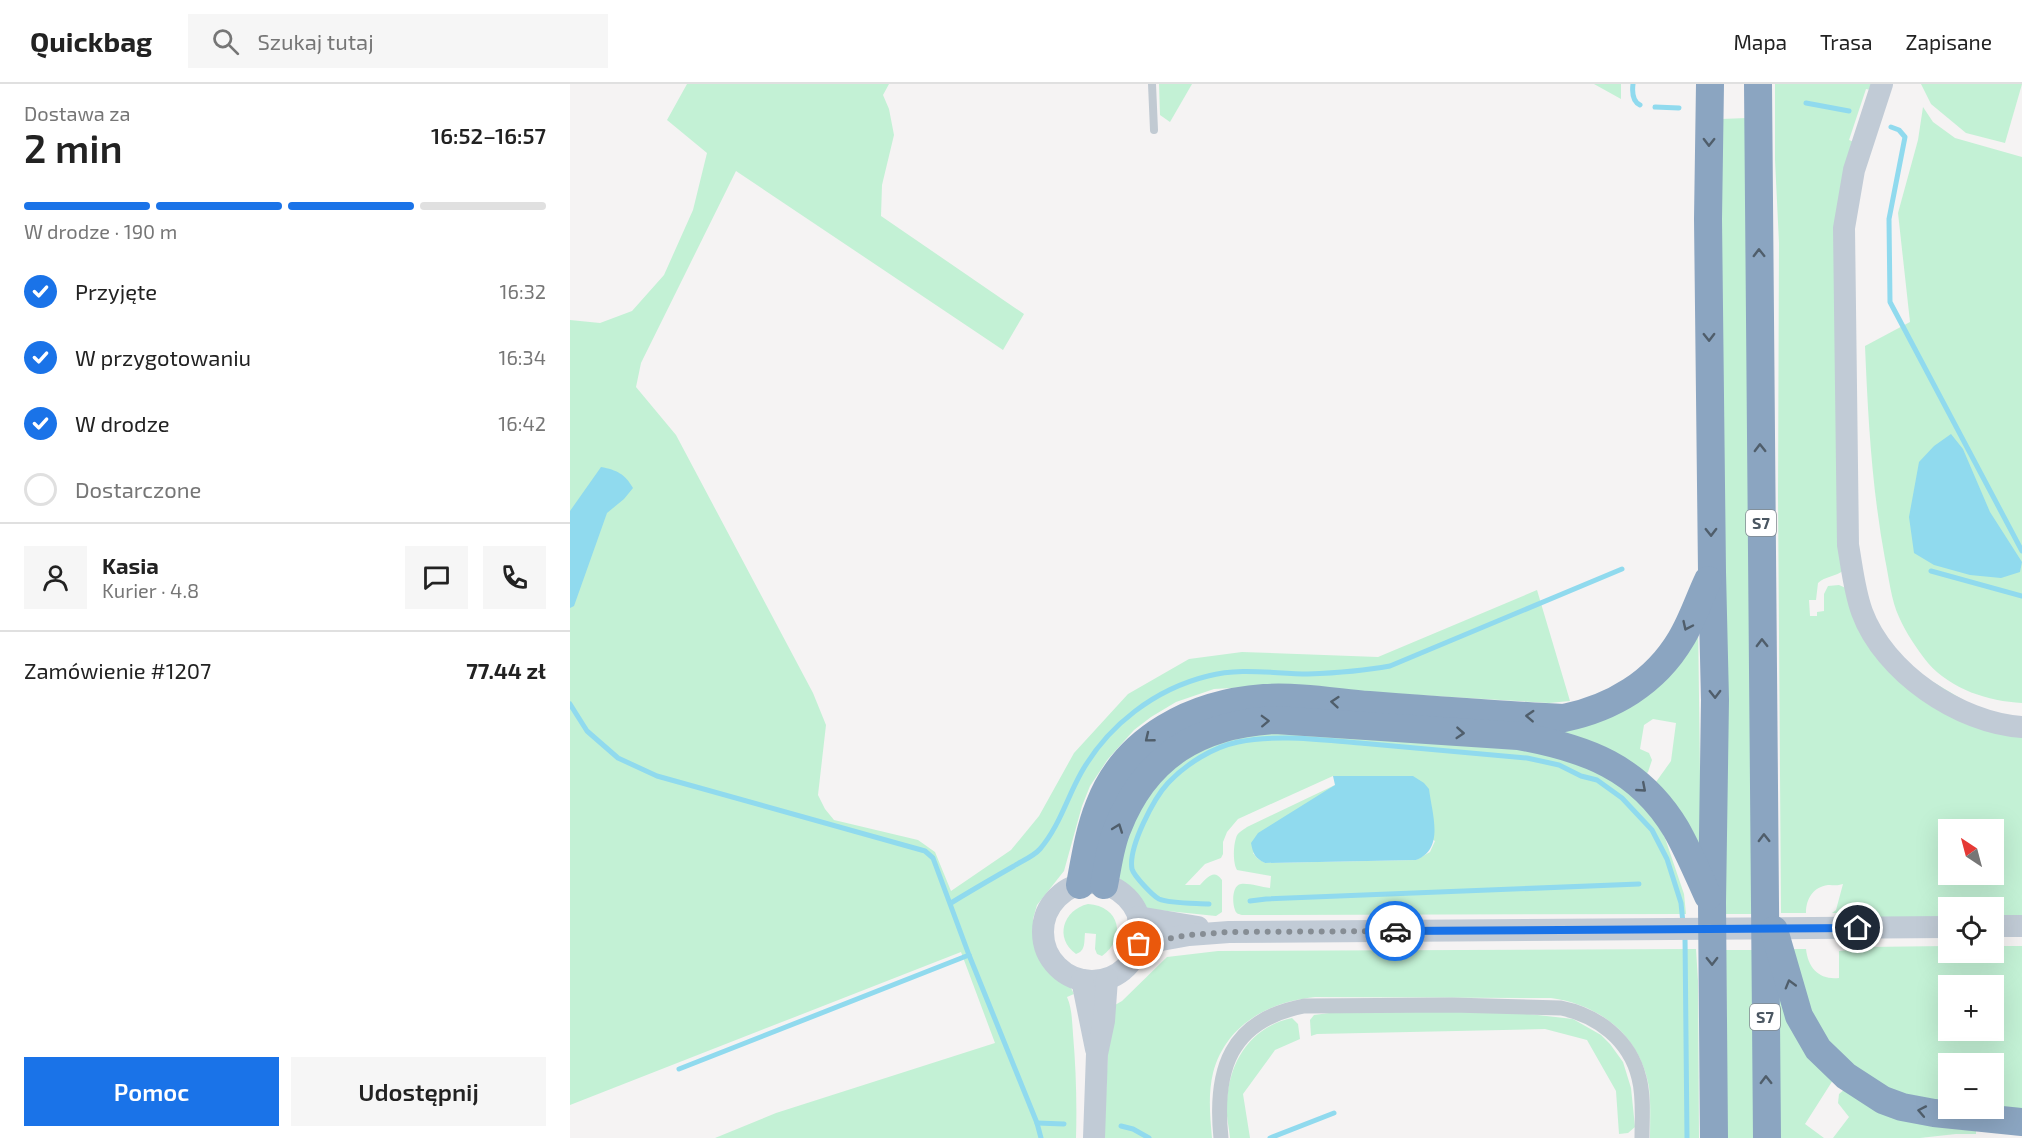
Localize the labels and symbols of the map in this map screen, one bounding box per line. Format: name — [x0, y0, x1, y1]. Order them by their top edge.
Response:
one-way arrow — [1703, 138, 1715, 147]
one-way arrow — [1752, 248, 1765, 257]
one-way arrow — [1703, 333, 1716, 342]
one-way arrow — [1754, 443, 1766, 452]
road number: S7 — [1746, 510, 1776, 536]
one-way arrow — [1705, 528, 1717, 537]
one-way arrow — [1683, 619, 1695, 630]
one-way arrow — [1756, 638, 1768, 647]
one-way arrow — [1709, 689, 1721, 698]
one-way arrow — [1331, 696, 1340, 709]
one-way arrow — [1525, 709, 1534, 722]
one-way arrow — [1261, 714, 1270, 727]
one-way arrow — [1455, 726, 1464, 739]
one-way arrow — [1145, 731, 1156, 742]
one-way arrow — [1635, 781, 1646, 792]
north arrow — [1938, 819, 2004, 885]
one-way arrow — [1110, 823, 1123, 834]
one-way arrow — [1758, 833, 1770, 842]
courier — [1365, 901, 1425, 961]
pin — [1832, 902, 1883, 953]
pin — [1113, 918, 1164, 969]
one-way arrow — [1706, 957, 1718, 966]
one-way arrow — [1785, 979, 1797, 990]
road number: S7 — [1750, 1004, 1780, 1030]
one-way arrow — [1760, 1075, 1772, 1084]
one-way arrow — [1917, 1105, 1927, 1118]

